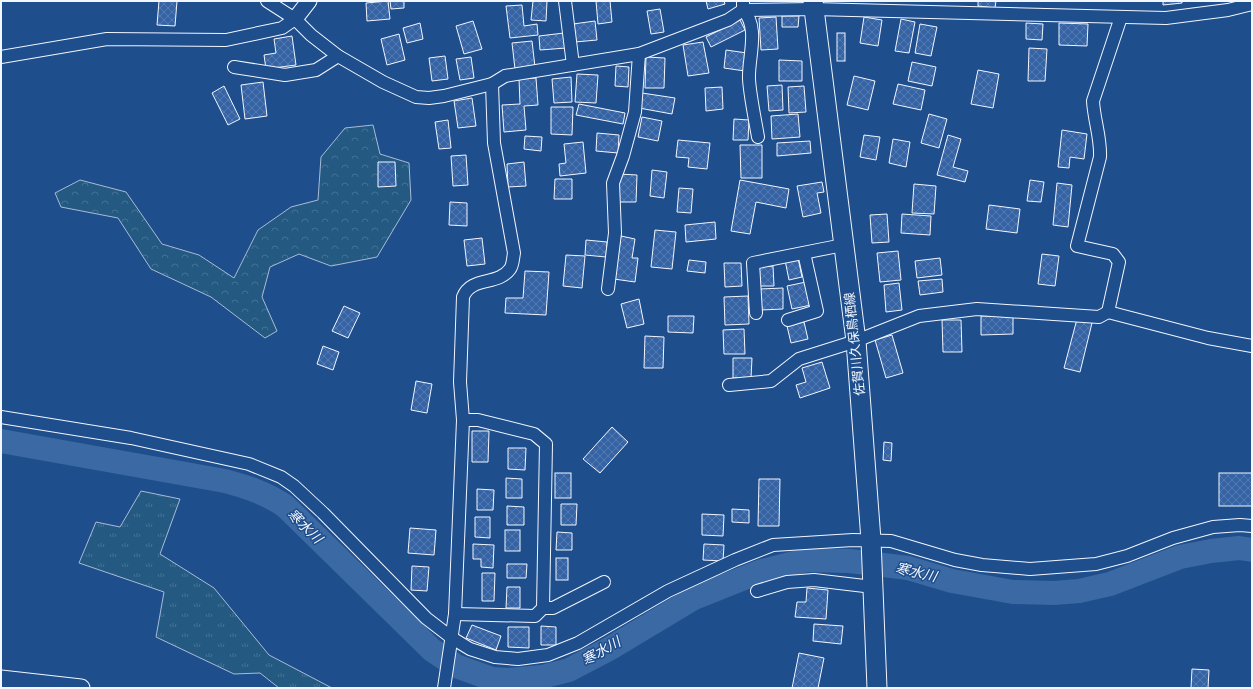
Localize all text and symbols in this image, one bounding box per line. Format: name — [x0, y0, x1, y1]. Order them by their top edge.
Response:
street label: 佐賀川久保鳥栖線 — [842, 291, 868, 396]
water label: 寒水川 — [284, 506, 327, 548]
water label: 寒水川 — [894, 559, 940, 586]
water label: 寒水川 — [579, 633, 625, 669]

